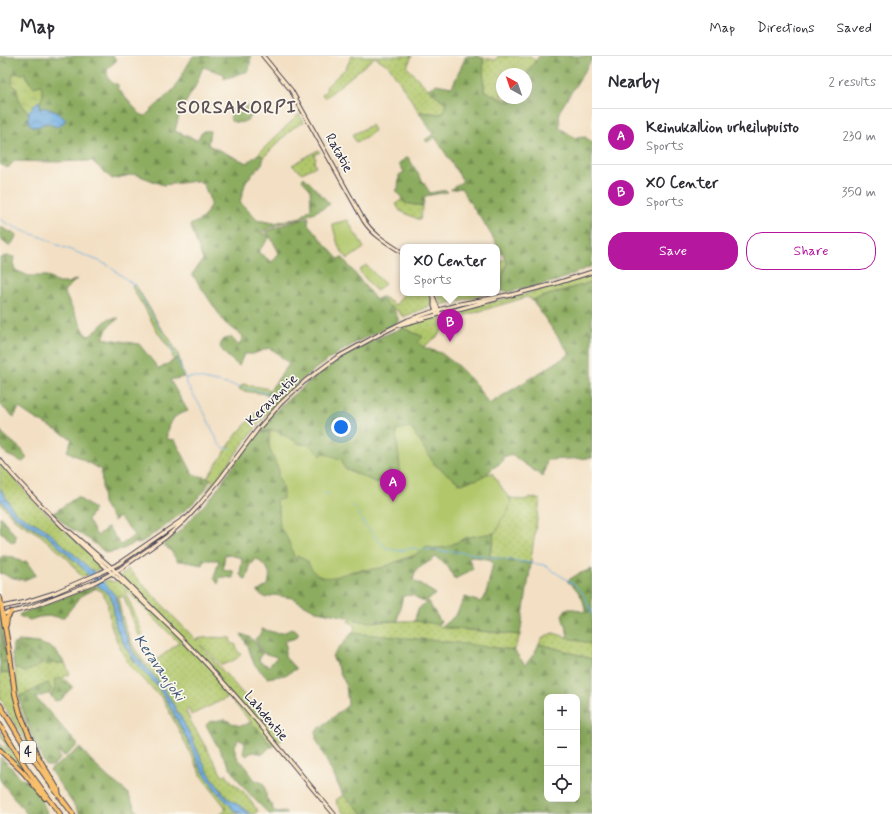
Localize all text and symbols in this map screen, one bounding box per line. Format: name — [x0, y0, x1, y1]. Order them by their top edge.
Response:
text: Map — [20, 15, 55, 40]
text: Map — [709, 19, 735, 37]
text: Directions — [757, 19, 815, 37]
text: Saved — [837, 19, 872, 37]
north arrow — [496, 68, 532, 104]
text: Nearby — [608, 71, 660, 93]
text: 2 results — [829, 74, 876, 91]
district label: SORSAKORPI — [177, 96, 297, 120]
text: Keinukallion urheilupuisto — [646, 118, 799, 138]
text: A — [617, 128, 625, 145]
text: 230 m — [842, 128, 876, 145]
street label: Ratatie — [321, 130, 357, 176]
text: Sports — [646, 138, 684, 155]
text: XO Center — [646, 174, 718, 194]
text: B — [617, 184, 625, 201]
text: 350 m — [842, 184, 876, 201]
text: Sports — [646, 194, 684, 211]
button: Save — [608, 232, 738, 270]
button: Share — [746, 232, 876, 270]
popup — [400, 244, 500, 296]
text: XO Center — [414, 252, 486, 272]
text: Sports — [414, 272, 452, 289]
pin: B — [437, 309, 463, 342]
street label: Keravantie — [242, 370, 302, 430]
your location — [331, 417, 351, 437]
pin: A — [380, 469, 406, 502]
water label: Keravanjoki — [129, 631, 190, 707]
street label: Lahdentie — [240, 687, 292, 745]
map controls — [544, 694, 580, 802]
button: + — [544, 694, 580, 730]
button: − — [544, 730, 580, 766]
road number: 4 — [20, 741, 36, 763]
button: locate — [544, 766, 580, 802]

